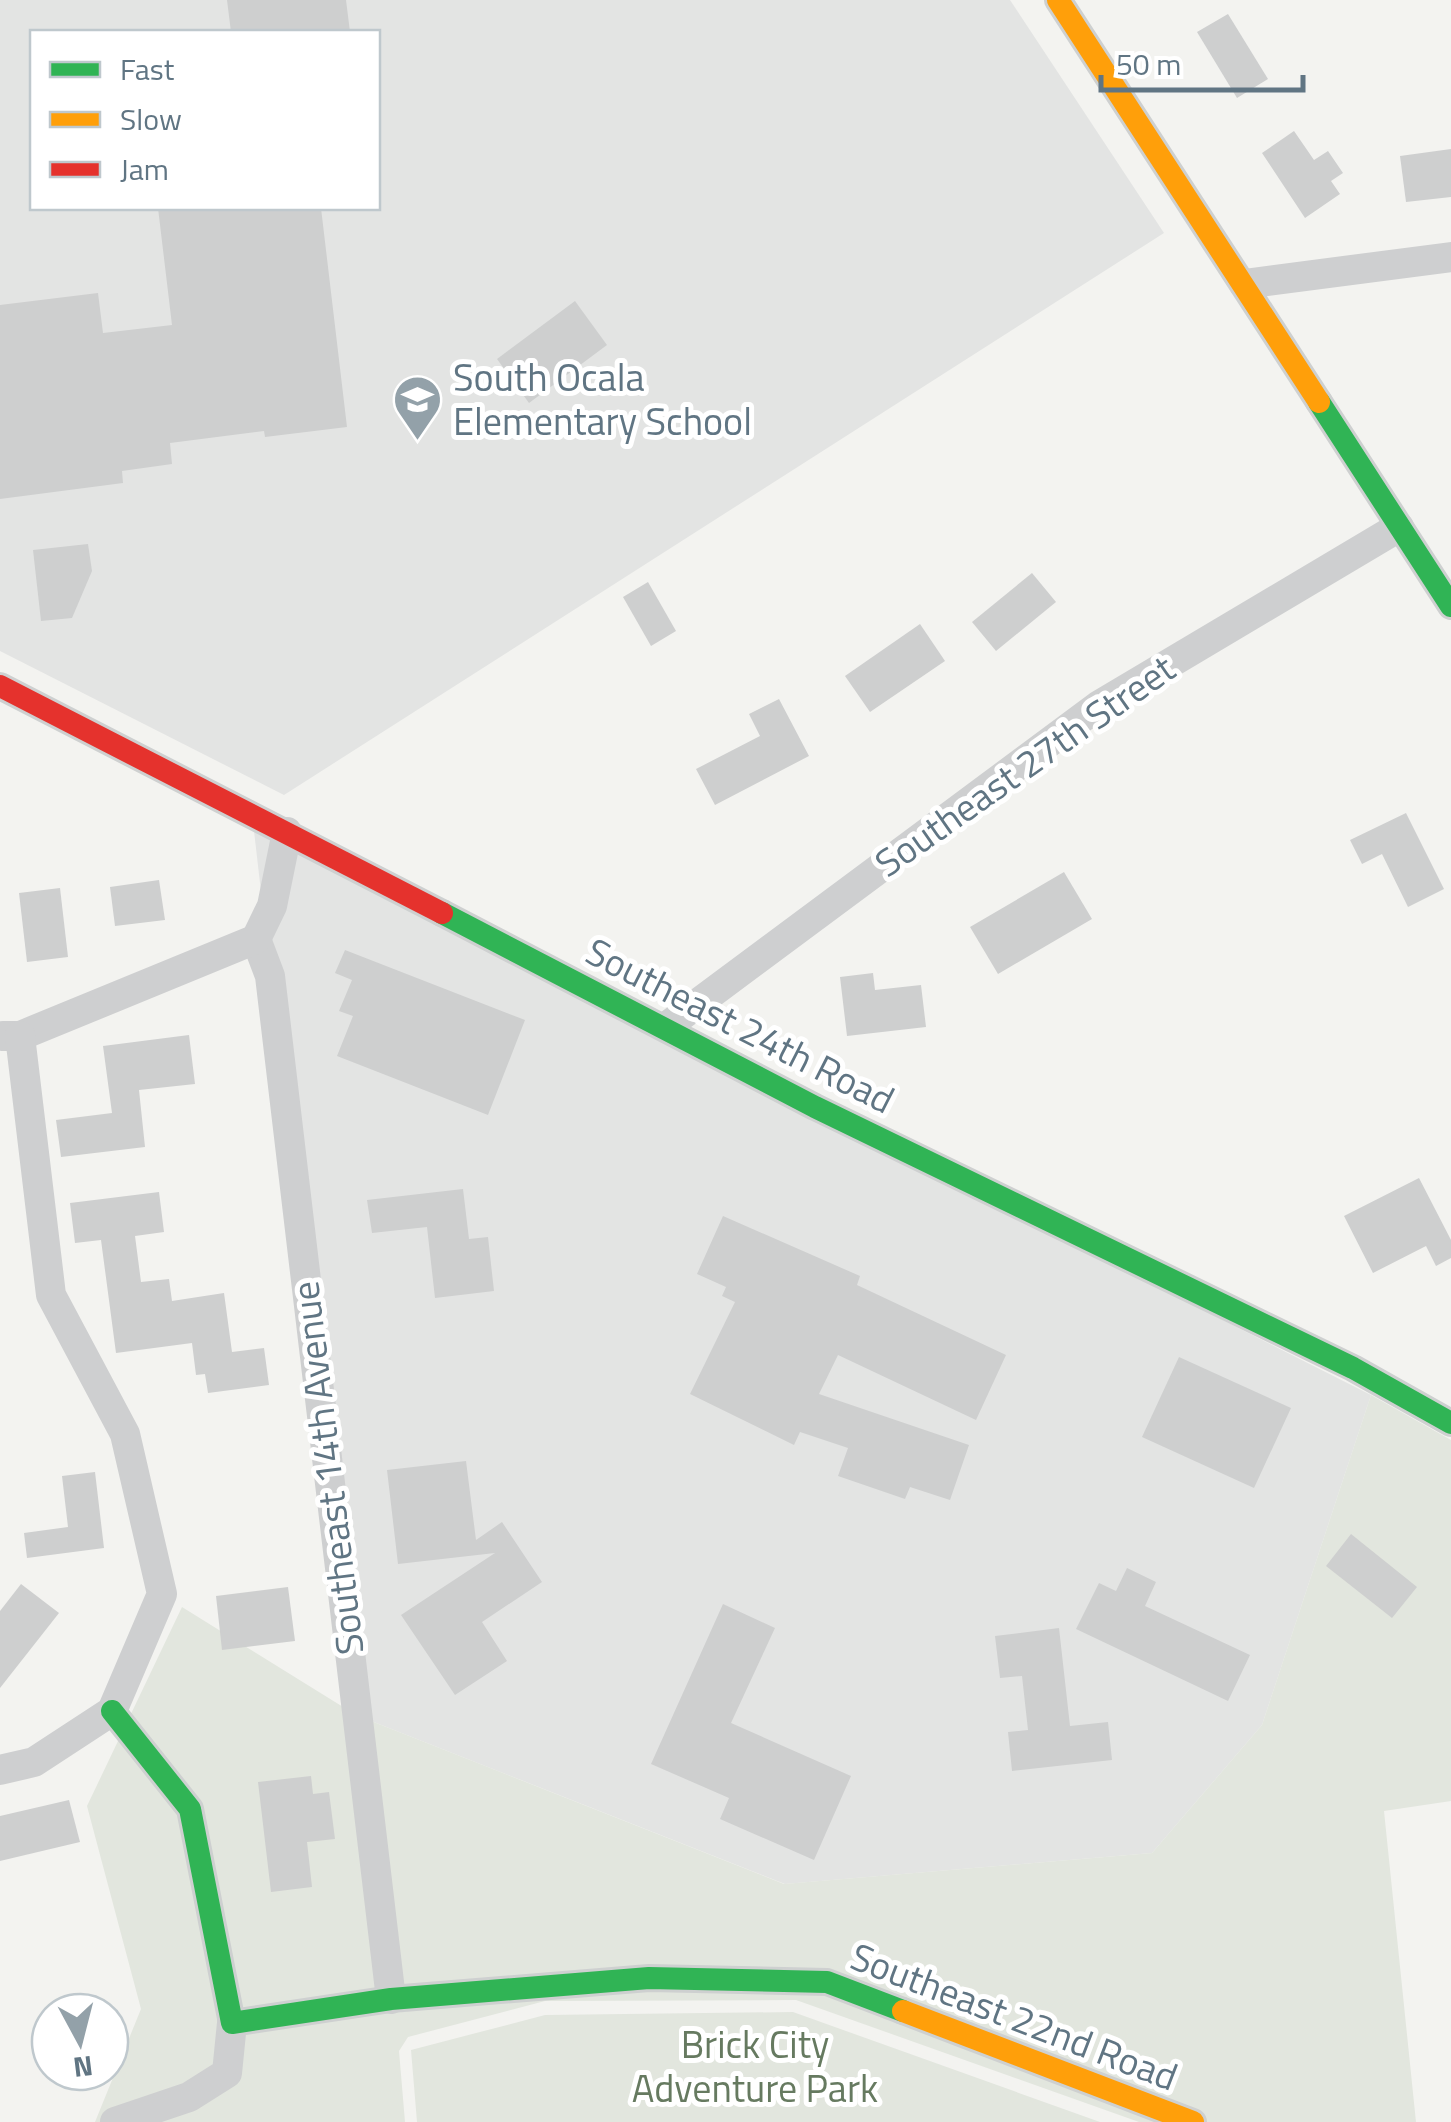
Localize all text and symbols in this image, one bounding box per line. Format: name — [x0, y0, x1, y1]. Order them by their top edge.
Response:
legend — [30, 30, 380, 210]
scale bar — [1101, 30, 1304, 92]
text: 50 m — [1116, 41, 1181, 87]
text: Fast — [120, 46, 175, 92]
text: Slow — [120, 96, 182, 142]
text: Jam — [120, 146, 169, 192]
place label: South Ocala Elementary School — [453, 348, 752, 450]
school or university icon: South Ocala Elementary School — [392, 374, 444, 442]
street label: Southeast 27th Street — [862, 640, 1186, 891]
street label: Southeast 24th Road — [576, 922, 905, 1128]
street label: Southeast 14th Avenue — [275, 1278, 379, 1658]
street label: Southeast 22nd Road — [843, 1927, 1186, 2105]
north arrow — [30, 1992, 130, 2092]
park label: Brick City Adventure Park — [632, 2015, 878, 2117]
text: N — [71, 2045, 95, 2090]

